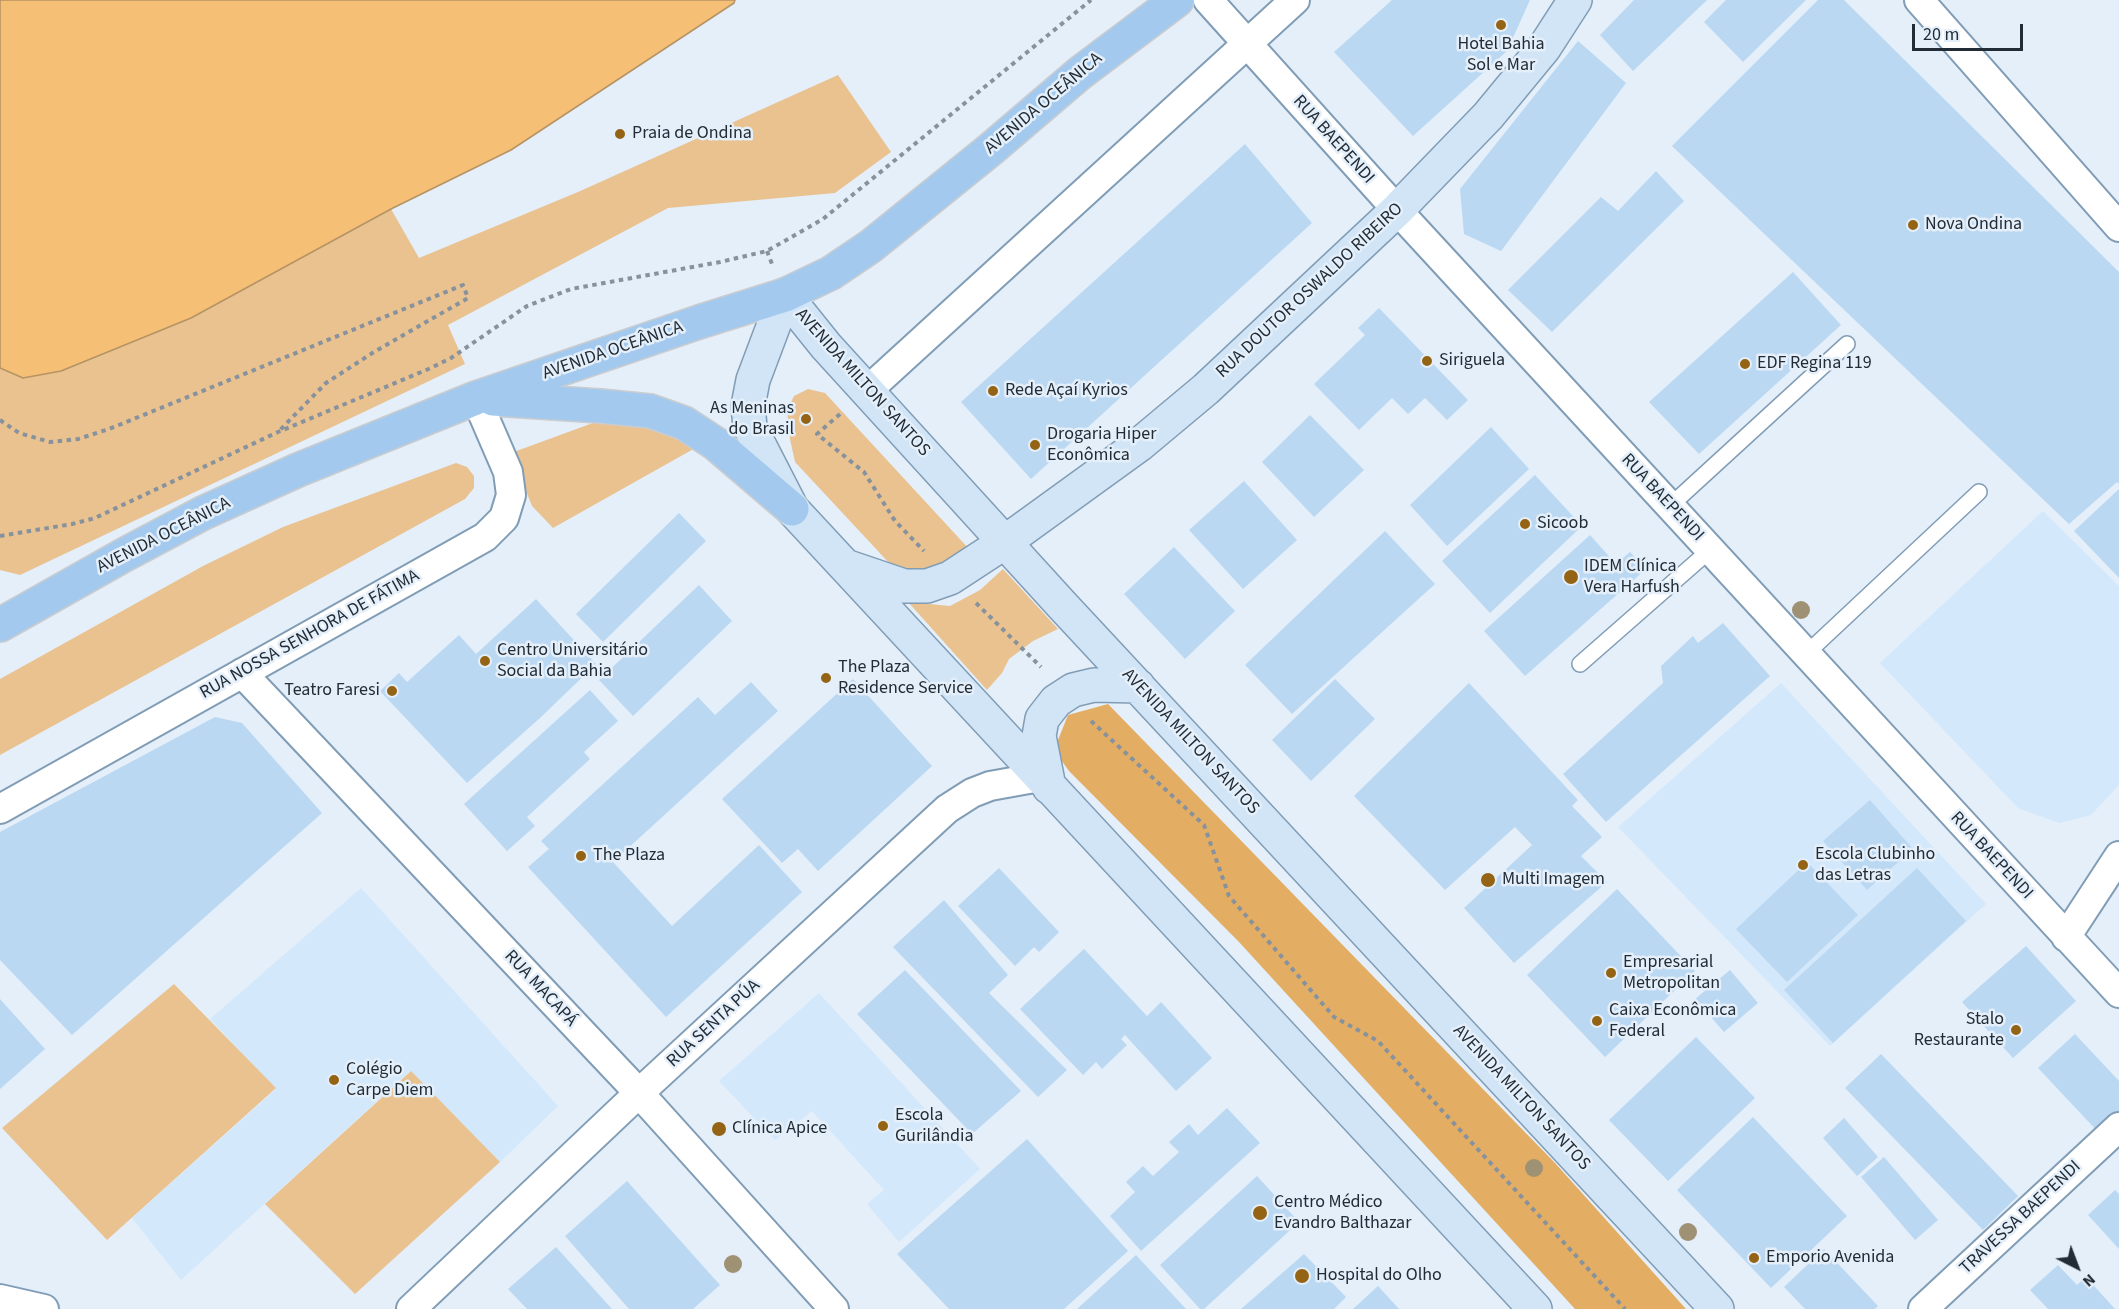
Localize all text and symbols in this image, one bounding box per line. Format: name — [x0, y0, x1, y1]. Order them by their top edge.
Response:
scale bar — [1915, 12, 2026, 50]
marker: Hotel Bahia Sol e Mar — [1494, 18, 1508, 32]
text: 20 m — [1923, 22, 1959, 47]
place label: Hotel Bahia Sol e Mar — [1457, 34, 1545, 76]
street label: AVENIDA OCEÂNICA — [981, 49, 1107, 159]
street label: RUA BAEPENDI — [1288, 91, 1378, 189]
place label: Praia de Ondina — [632, 123, 752, 145]
marker: Praia de Ondina — [613, 127, 627, 141]
street label: RUA DOUTOR OSWALDO RIBEIRO — [1212, 199, 1408, 383]
place label: Nova Ondina — [1925, 214, 2022, 236]
marker: Nova Ondina — [1906, 218, 1920, 232]
street label: AVENIDA MILTON SANTOS — [790, 305, 934, 461]
street label: AVENIDA OCEÂNICA — [540, 317, 686, 385]
place label: Siriguela — [1439, 350, 1505, 372]
place label: EDF Regina 119 — [1757, 353, 1872, 375]
marker: Siriguela — [1420, 354, 1434, 368]
marker: EDF Regina 119 — [1738, 357, 1752, 371]
place label: Rede Açaí Kyrios — [1005, 380, 1128, 402]
marker: Rede Açaí Kyrios — [986, 384, 1000, 398]
place label: As Meninas do Brasil — [710, 398, 794, 440]
marker: As Meninas do Brasil — [799, 412, 813, 426]
place label: Drogaria Hiper Econômica — [1047, 424, 1156, 466]
marker: Drogaria Hiper Econômica — [1028, 438, 1042, 452]
street label: RUA BAEPENDI — [1616, 450, 1708, 546]
street label: AVENIDA OCEÂNICA — [94, 493, 234, 579]
place label: Sicoob — [1537, 513, 1588, 535]
marker: Sicoob — [1518, 517, 1532, 531]
place label: IDEM Clínica Vera Harfush — [1584, 556, 1680, 598]
street label: RUA NOSSA SENHORA DE FÁTIMA — [197, 566, 423, 704]
marker: IDEM Clínica Vera Harfush — [1562, 568, 1580, 586]
place label: Centro Universitário Social da Bahia — [497, 640, 648, 682]
marker: Centro Universitário Social da Bahia — [478, 654, 492, 668]
place label: The Plaza Residence Service — [838, 657, 973, 700]
street label: AVENIDA MILTON SANTOS — [1117, 665, 1263, 819]
marker: The Plaza Residence Service — [819, 671, 833, 685]
place label: Teatro Faresi — [284, 680, 380, 702]
marker: Teatro Faresi — [385, 684, 399, 698]
street label: RUA BAEPENDI — [1945, 808, 2037, 904]
place label: Escola Clubinho das Letras — [1815, 844, 1935, 886]
place label: The Plaza — [593, 845, 665, 867]
marker: The Plaza — [574, 849, 588, 863]
marker: Escola Clubinho das Letras — [1796, 858, 1810, 872]
place label: Multi Imagem — [1502, 869, 1605, 891]
marker: Multi Imagem — [1479, 871, 1497, 889]
street label: RUA MACAPÁ — [499, 946, 581, 1032]
place label: Empresarial Metropolitan — [1623, 952, 1720, 994]
marker: Empresarial Metropolitan — [1604, 966, 1618, 980]
street label: RUA SENTA PÚA — [663, 975, 765, 1073]
place label: Caixa Econômica Federal — [1609, 1000, 1736, 1042]
place label: Stalo Restaurante — [1914, 1009, 2004, 1052]
marker: Caixa Econômica Federal — [1590, 1014, 1604, 1028]
street label: AVENIDA MILTON SANTOS — [1448, 1021, 1594, 1175]
marker: Stalo Restaurante — [2009, 1023, 2023, 1037]
place label: Colégio Carpe Diem — [346, 1059, 433, 1102]
marker: Colégio Carpe Diem — [327, 1073, 341, 1087]
place label: Escola Gurilândia — [895, 1105, 974, 1148]
place label: Clínica Apice — [732, 1118, 827, 1140]
marker: Escola Gurilândia — [876, 1119, 890, 1133]
marker: Clínica Apice — [710, 1120, 728, 1138]
street label: TRAVESSA BAEPENDI — [1956, 1156, 2086, 1280]
place label: Centro Médico Evandro Balthazar — [1274, 1192, 1411, 1234]
marker: Centro Médico Evandro Balthazar — [1251, 1204, 1269, 1222]
north arrow — [2047, 1237, 2107, 1297]
place label: Emporio Avenida — [1766, 1247, 1894, 1269]
marker: Emporio Avenida — [1747, 1251, 1761, 1265]
place label: Hospital do Olho — [1316, 1265, 1442, 1287]
marker: Hospital do Olho — [1293, 1267, 1311, 1285]
text: N — [2078, 1269, 2100, 1292]

